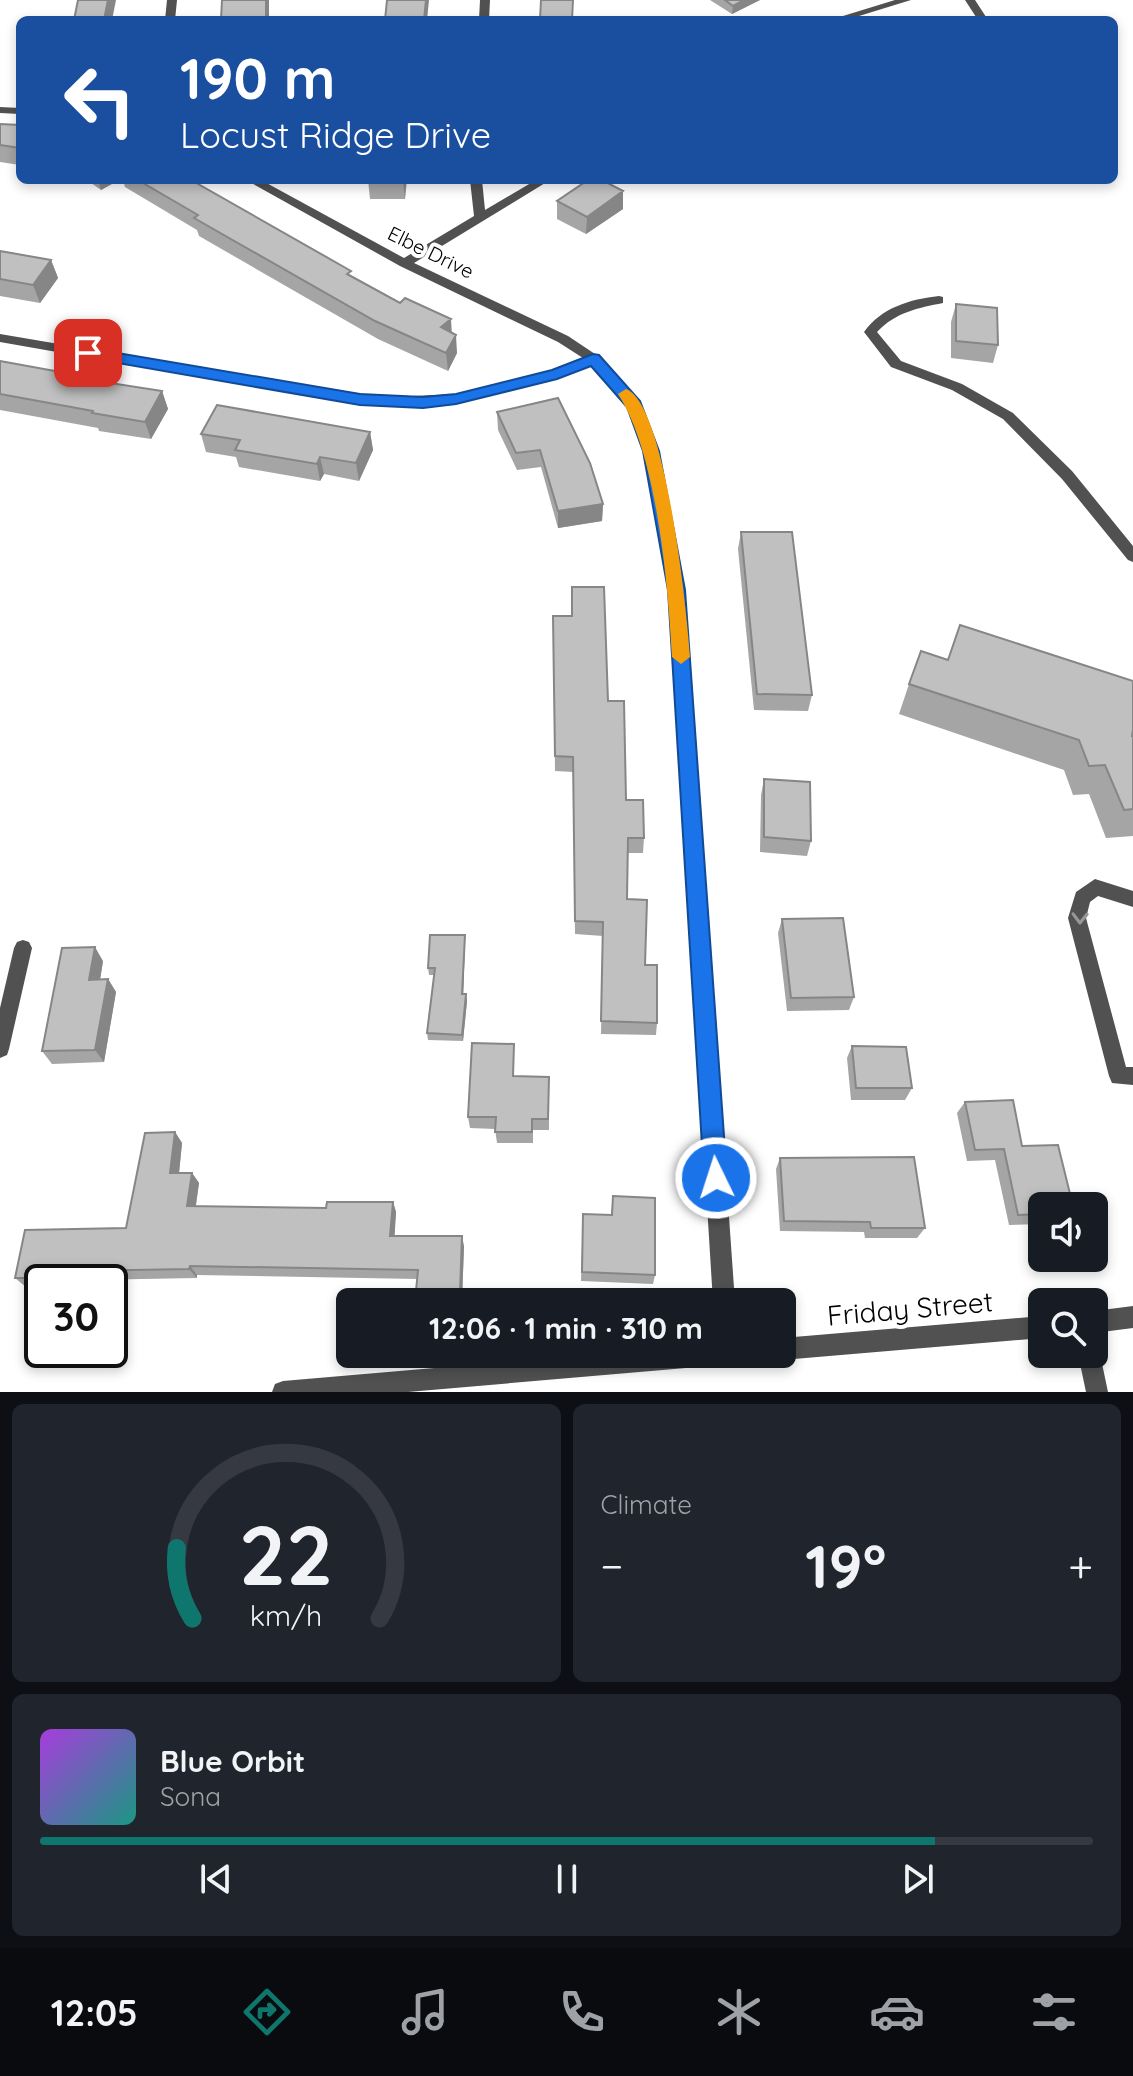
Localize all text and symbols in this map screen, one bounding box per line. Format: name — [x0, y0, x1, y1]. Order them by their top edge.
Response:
text: 190 m — [180, 43, 335, 113]
icon: left — [48, 48, 152, 152]
text: Locust Ridge Drive — [180, 112, 491, 157]
street label: Elbe Drive — [384, 220, 478, 284]
pin — [54, 319, 122, 387]
icon: arrive — [66, 331, 110, 375]
one-way arrow — [1071, 912, 1089, 924]
position arrow — [674, 1136, 758, 1220]
map controls — [1028, 1192, 1108, 1368]
button: sound — [1028, 1192, 1108, 1272]
speed limit sign: 30 — [24, 1264, 128, 1368]
street label: Friday Street — [826, 1283, 994, 1333]
button: search — [1028, 1288, 1108, 1368]
text: 12:06 · 1 min · 310 m — [429, 1309, 703, 1347]
text: Climate — [601, 1488, 692, 1521]
text: 22 — [239, 1502, 334, 1606]
text: 19° — [805, 1528, 886, 1603]
text: − — [601, 1538, 623, 1593]
text: + — [1068, 1538, 1093, 1593]
text: km/h — [250, 1597, 323, 1633]
text: Blue Orbit — [160, 1742, 305, 1780]
text: Sona — [160, 1780, 221, 1813]
icon: previous — [194, 1857, 238, 1901]
icon: pause — [545, 1857, 589, 1901]
icon: next — [896, 1857, 940, 1901]
icon: directions — [239, 1984, 295, 2040]
icon: music — [397, 1984, 453, 2040]
icon: phone — [554, 1984, 610, 2040]
icon: climate — [711, 1984, 767, 2040]
icon: car — [869, 1984, 925, 2040]
icon: filters — [1026, 1984, 1082, 2040]
text: 12:05 — [51, 1990, 138, 2035]

